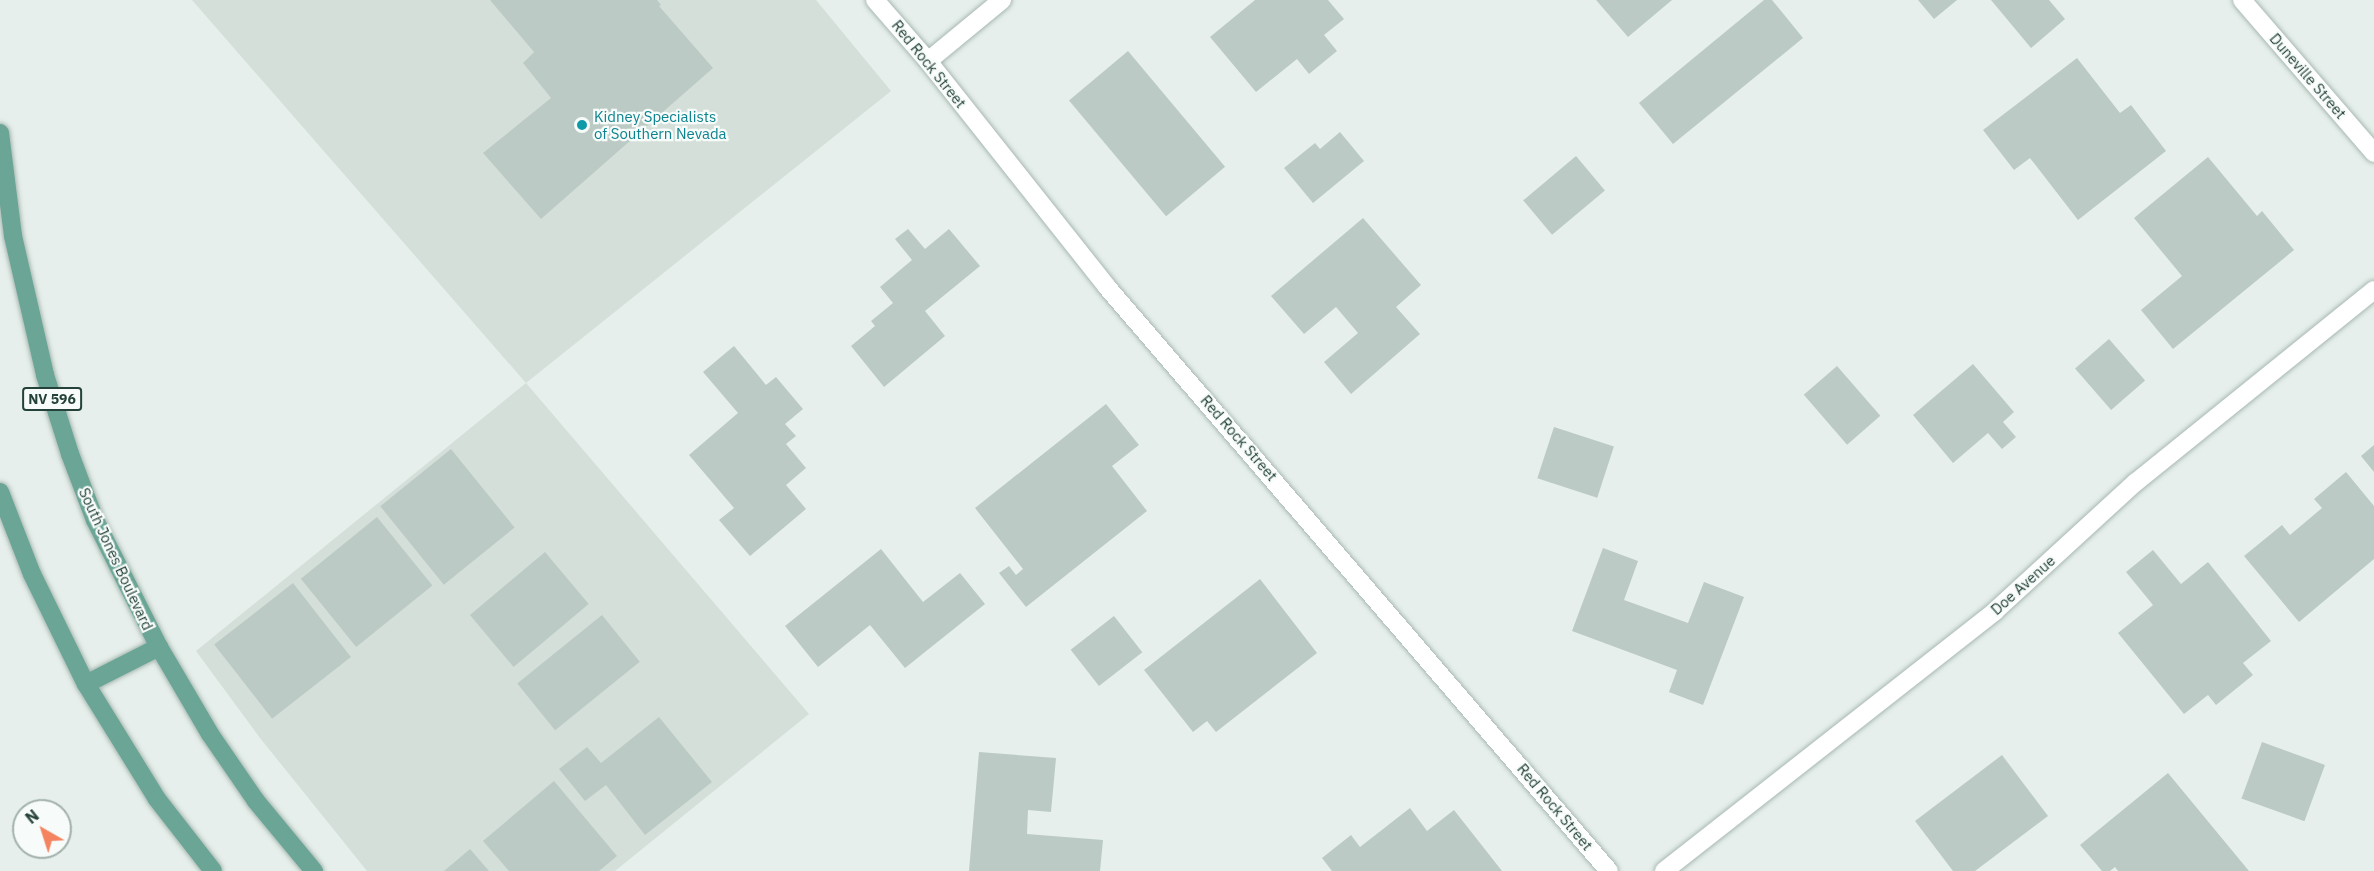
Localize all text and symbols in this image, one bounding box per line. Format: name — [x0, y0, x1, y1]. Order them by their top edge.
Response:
street label: Red Rock Street — [888, 16, 970, 112]
street label: Duneville Street — [2266, 30, 2350, 122]
place label: Kidney Specialists of Southern Nevada — [594, 107, 727, 142]
marker: Kidney Specialists of Southern Nevada — [575, 118, 589, 132]
road number: NV 596 — [22, 388, 82, 410]
street label: Red Rock Street — [1197, 391, 1281, 485]
street label: South Jones Boulevard — [75, 485, 157, 633]
street label: Doe Avenue — [1987, 551, 2059, 619]
street label: Red Rock Street — [1513, 760, 1597, 854]
north arrow — [12, 799, 72, 859]
text: N — [21, 805, 43, 828]

